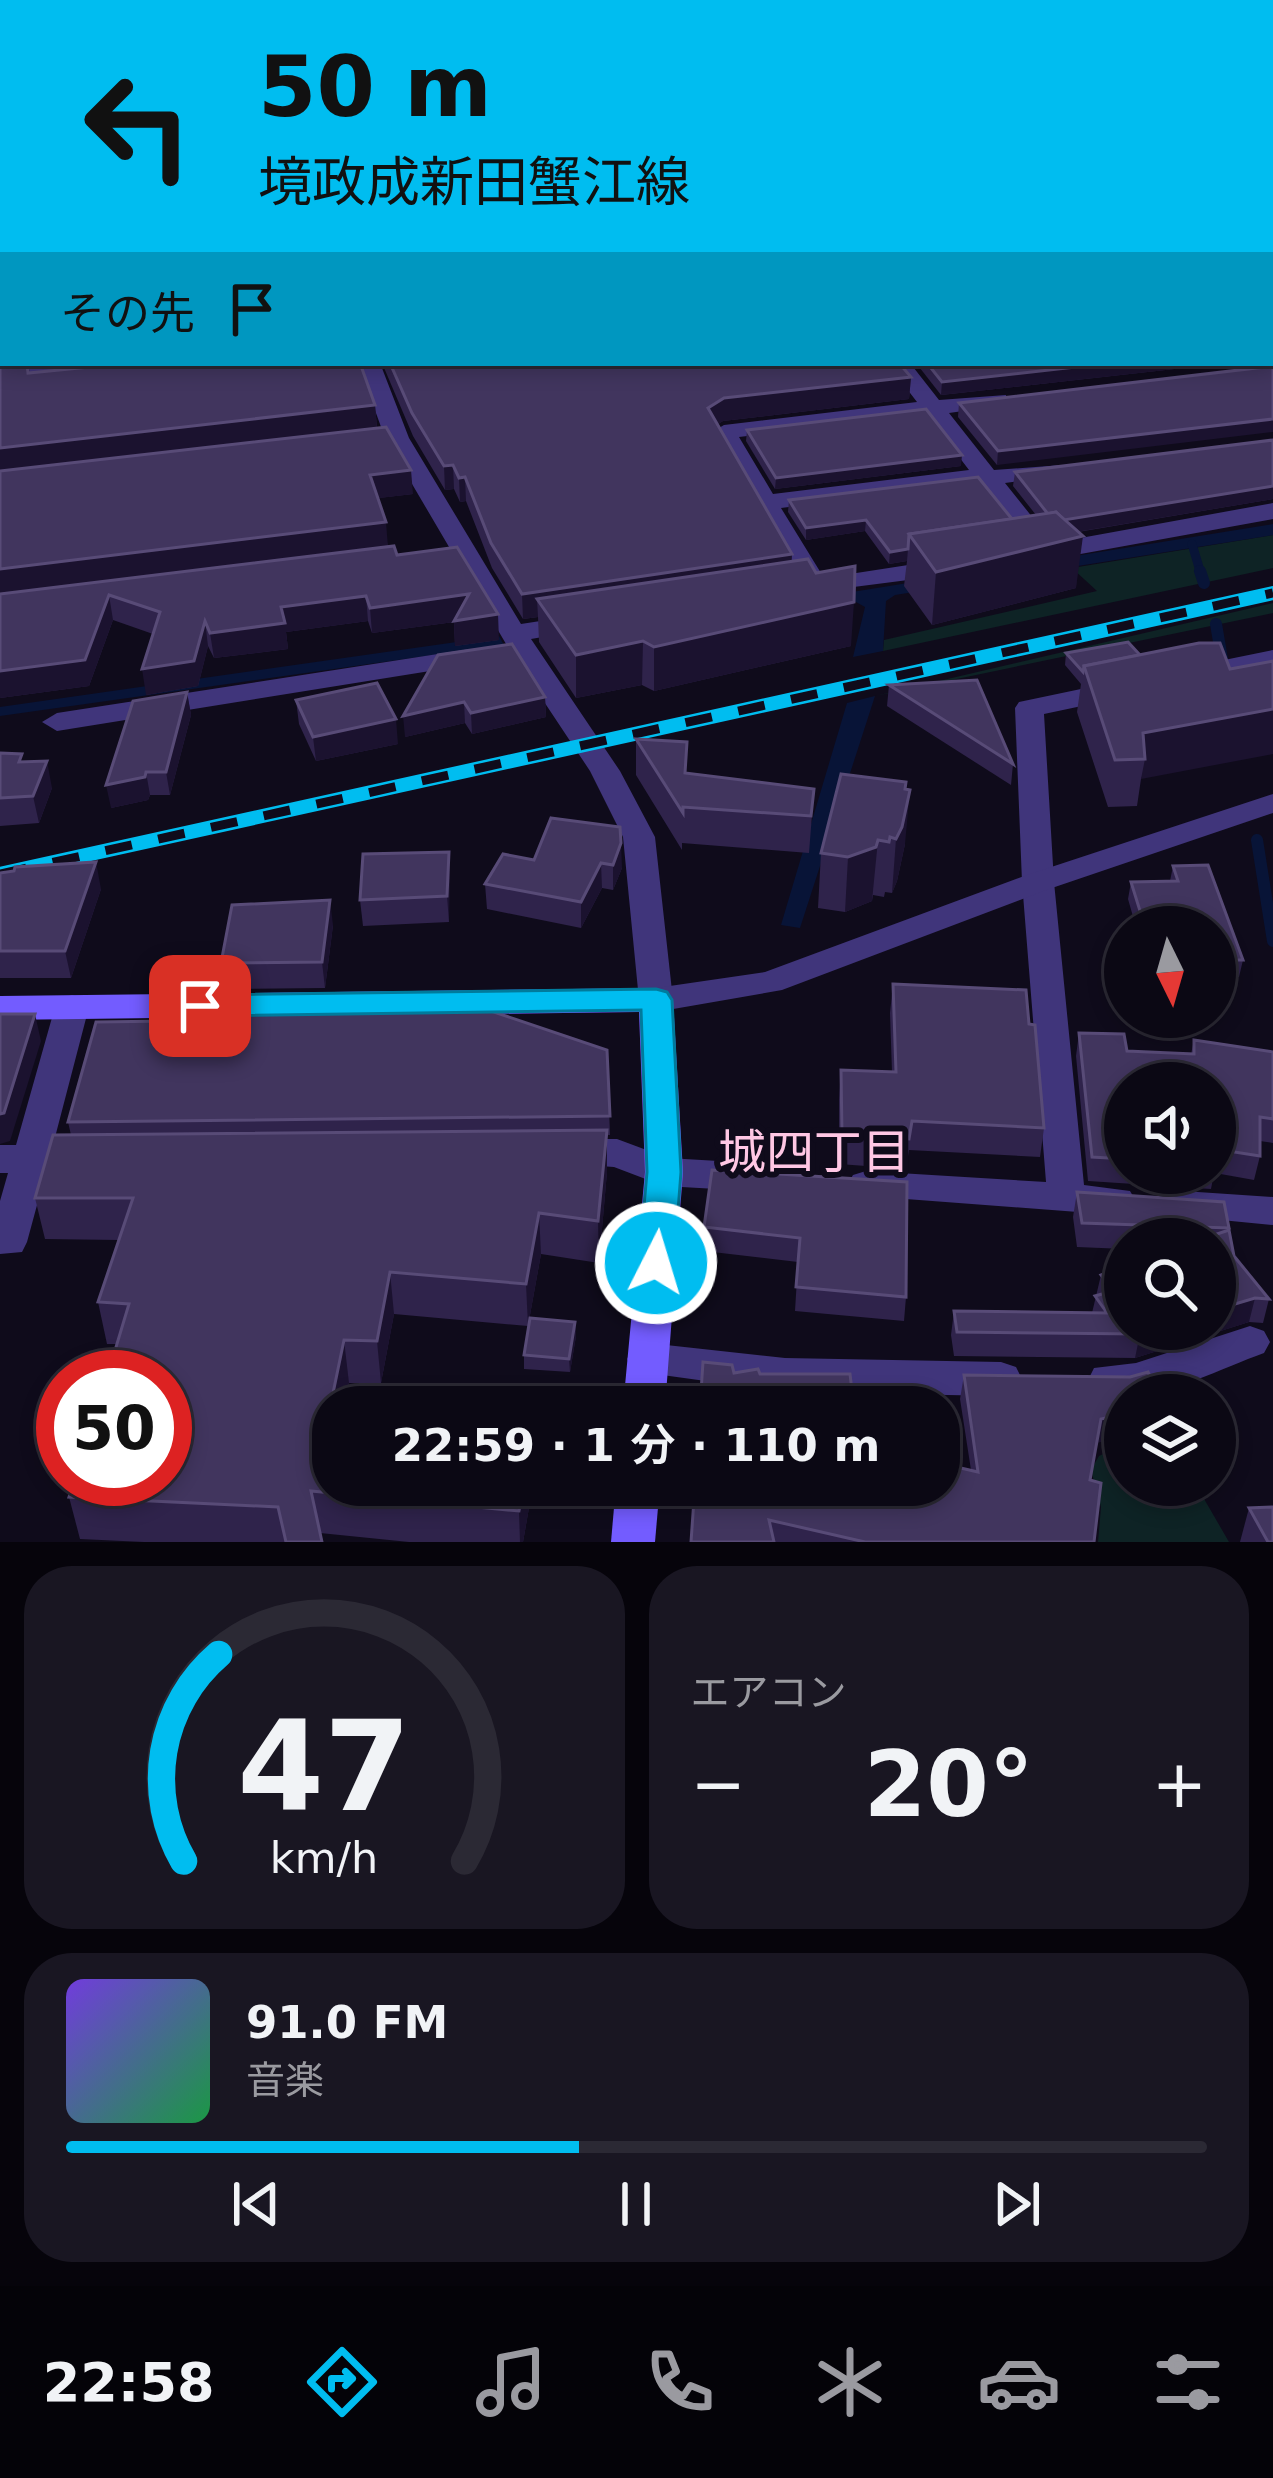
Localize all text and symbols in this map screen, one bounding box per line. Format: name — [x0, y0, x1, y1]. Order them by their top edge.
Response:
text: 50 m — [258, 38, 492, 136]
icon: left — [60, 48, 216, 204]
text: 境政成新田蟹江線 — [258, 151, 690, 214]
icon: arrive — [219, 276, 285, 342]
text: その先 — [60, 287, 195, 340]
north arrow — [1104, 906, 1236, 1038]
map controls — [1104, 906, 1236, 1506]
pin — [149, 955, 251, 1057]
icon: arrive — [167, 973, 233, 1039]
button: sound — [1104, 1062, 1236, 1194]
district label: 城四丁目 — [718, 1124, 910, 1180]
position arrow — [593, 1200, 719, 1326]
button: search — [1104, 1218, 1236, 1350]
speed limit sign: 50 — [36, 1350, 192, 1506]
button: layers — [1104, 1374, 1236, 1506]
text: 22:59 · 1 分 · 110 m — [392, 1419, 880, 1472]
text: エアコン — [691, 1670, 847, 1715]
text: 47 — [237, 1694, 411, 1839]
text: 20° — [864, 1732, 1034, 1837]
text: − — [691, 1746, 746, 1823]
text: + — [1152, 1746, 1207, 1823]
text: km/h — [270, 1832, 378, 1882]
text: 91.0 FM — [246, 1996, 448, 2049]
text: 音楽 — [246, 2058, 324, 2103]
icon: previous — [223, 2171, 289, 2237]
icon: pause — [603, 2171, 669, 2237]
icon: next — [984, 2171, 1050, 2237]
icon: directions — [300, 2340, 384, 2424]
icon: music — [469, 2340, 553, 2424]
icon: phone — [638, 2340, 722, 2424]
icon: climate — [808, 2340, 892, 2424]
icon: car — [977, 2340, 1061, 2424]
icon: filters — [1146, 2340, 1230, 2424]
text: 22:58 — [43, 2351, 215, 2414]

